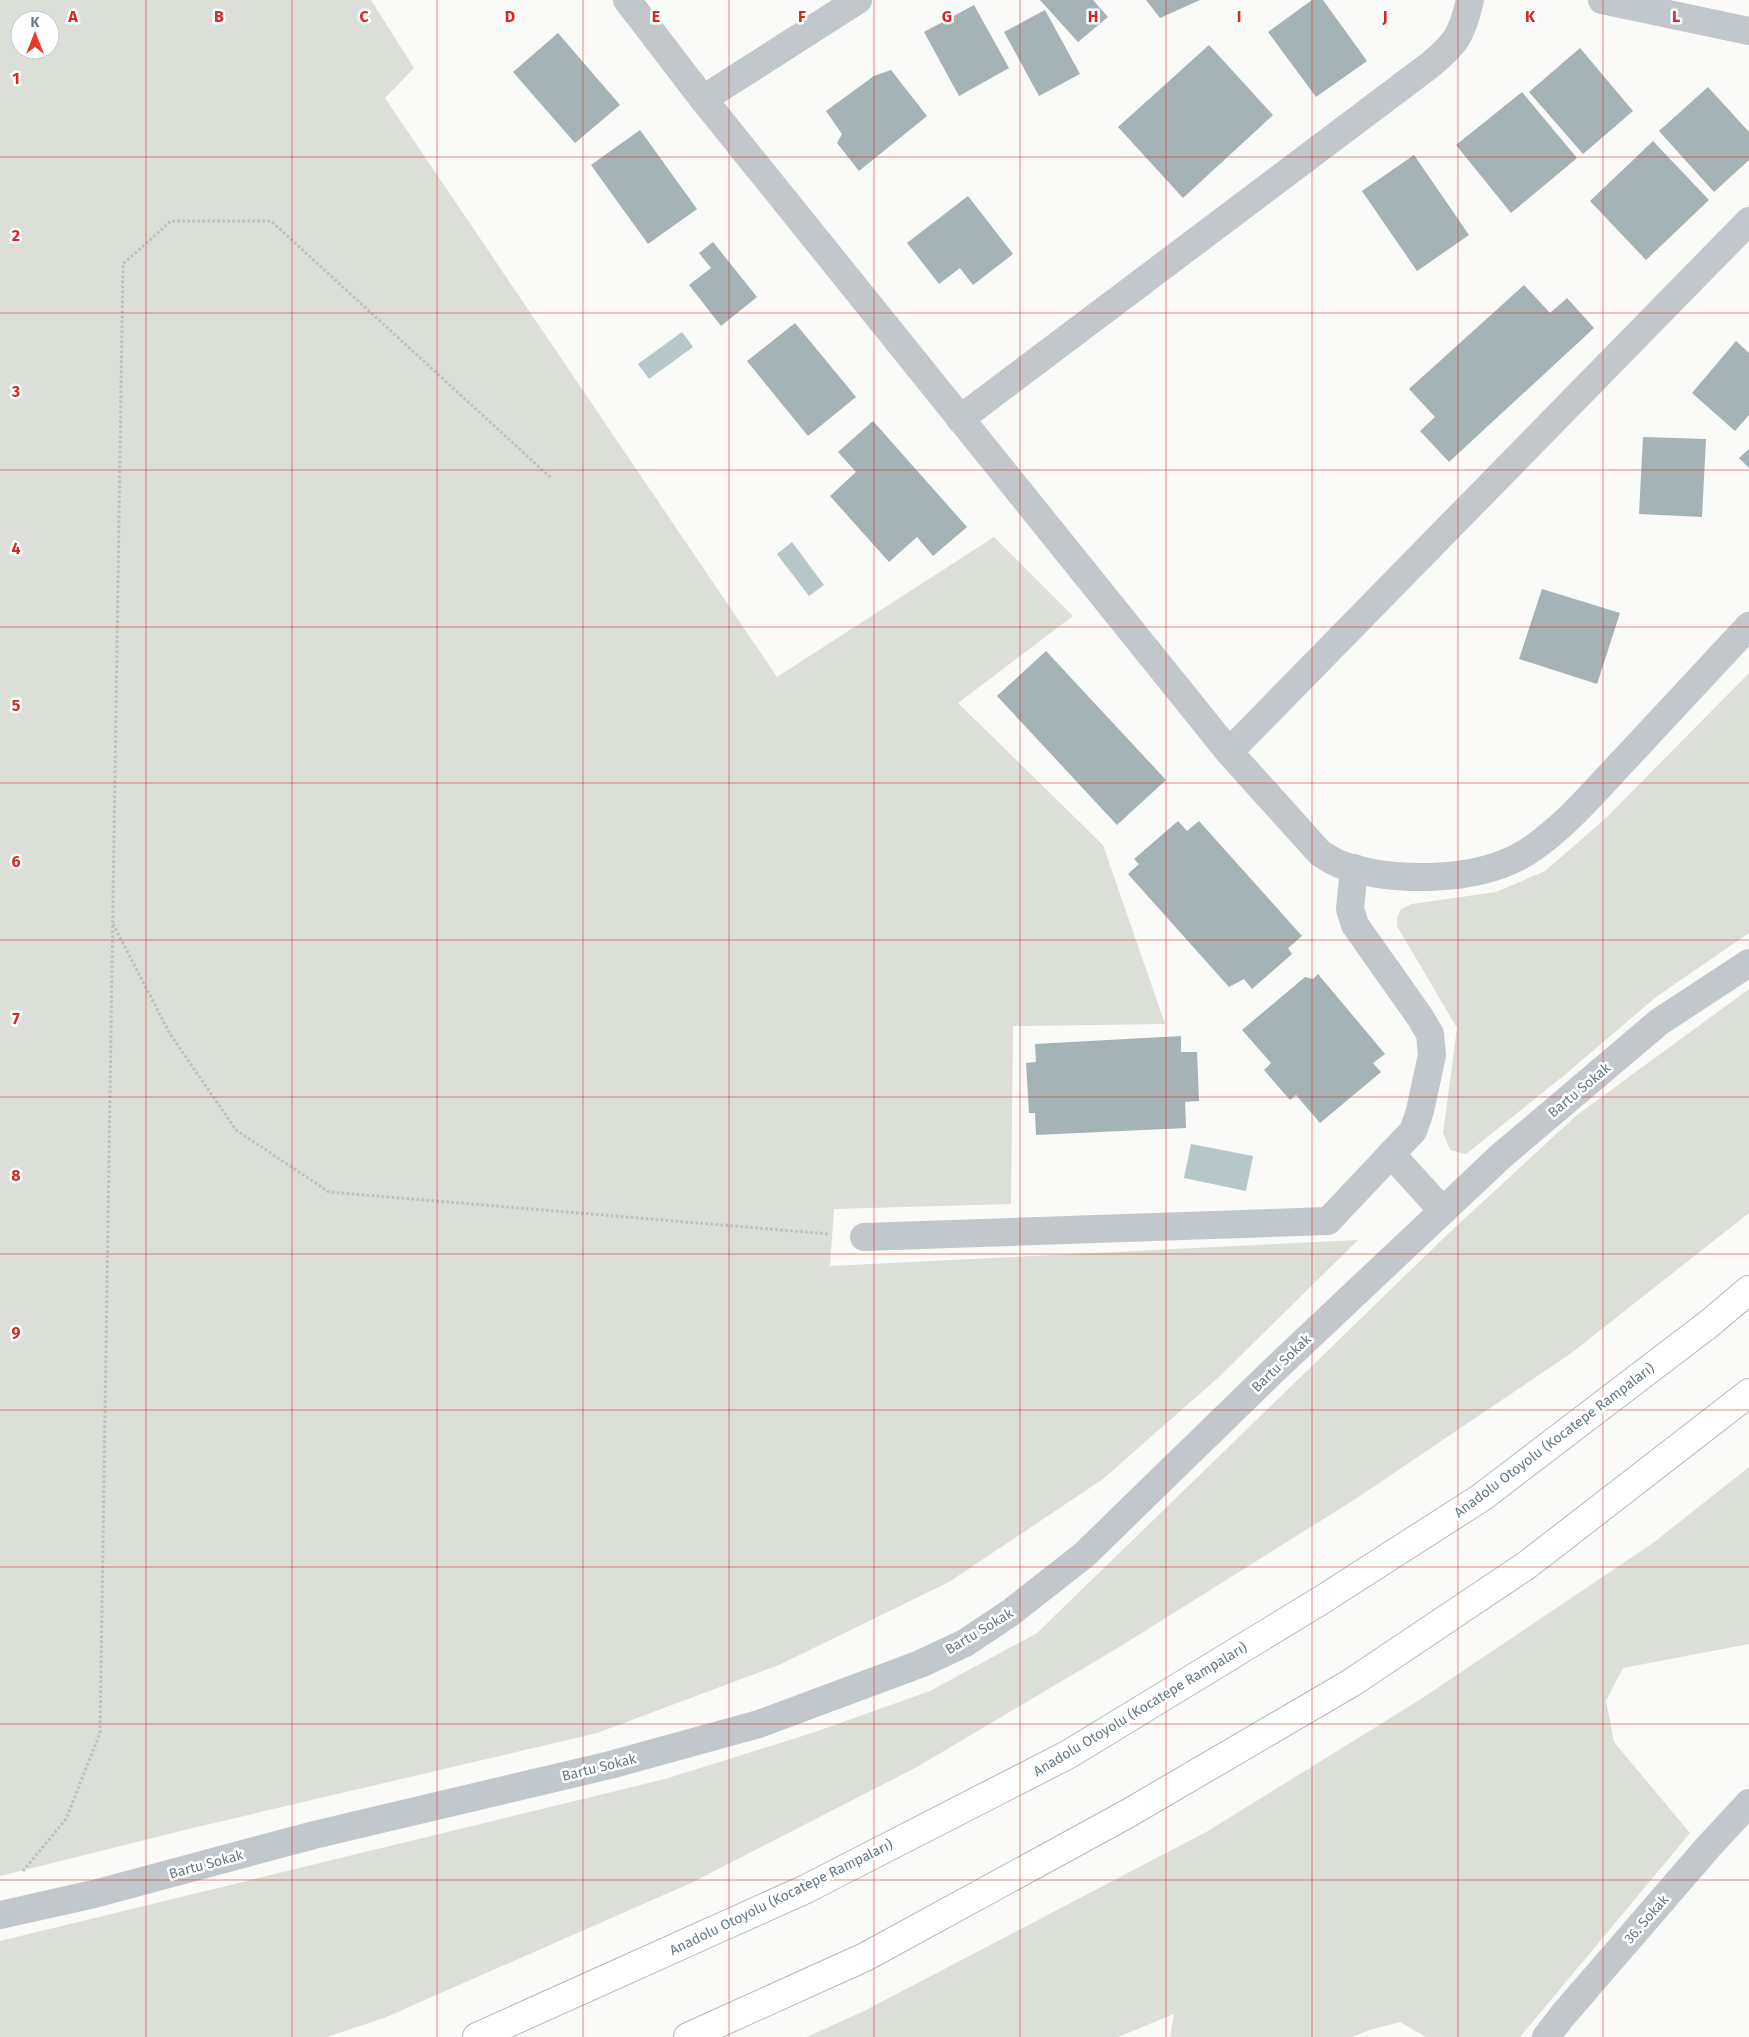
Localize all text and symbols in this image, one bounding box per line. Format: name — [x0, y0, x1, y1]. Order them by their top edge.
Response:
text: A — [67, 7, 78, 26]
text: B — [214, 7, 224, 26]
text: C — [359, 7, 369, 26]
text: D — [505, 7, 515, 26]
text: E — [652, 7, 660, 26]
text: F — [798, 7, 806, 26]
text: G — [942, 7, 952, 26]
text: H — [1088, 7, 1098, 26]
text: I — [1237, 7, 1241, 26]
text: J — [1381, 7, 1388, 26]
text: K — [1525, 7, 1536, 26]
text: L — [1672, 7, 1680, 26]
north arrow — [10, 10, 60, 60]
text: K — [31, 14, 41, 31]
text: 1 — [12, 69, 20, 88]
text: 2 — [12, 226, 20, 245]
text: 3 — [11, 382, 20, 401]
text: 4 — [11, 539, 21, 558]
text: 5 — [12, 696, 21, 715]
text: 6 — [11, 852, 21, 871]
text: 7 — [12, 1009, 20, 1028]
street label: Bartu Sokak — [1545, 1059, 1615, 1121]
text: 8 — [11, 1166, 21, 1185]
text: 9 — [12, 1323, 21, 1342]
street label: Bartu Sokak — [1248, 1330, 1315, 1396]
street label: Anadolu Otoyolu (Kocatepe Rampaları) — [1451, 1360, 1658, 1521]
street label: Bartu Sokak — [942, 1604, 1017, 1658]
street label: Anadolu Otoyolu (Kocatepe Rampaları) — [1030, 1639, 1250, 1780]
street label: Bartu Sokak — [560, 1750, 639, 1785]
street label: Anadolu Otoyolu (Kocatepe Rampaları) — [667, 1836, 896, 1959]
street label: Bartu Sokak — [167, 1846, 246, 1883]
street label: 36. Sokak — [1621, 1891, 1673, 1947]

